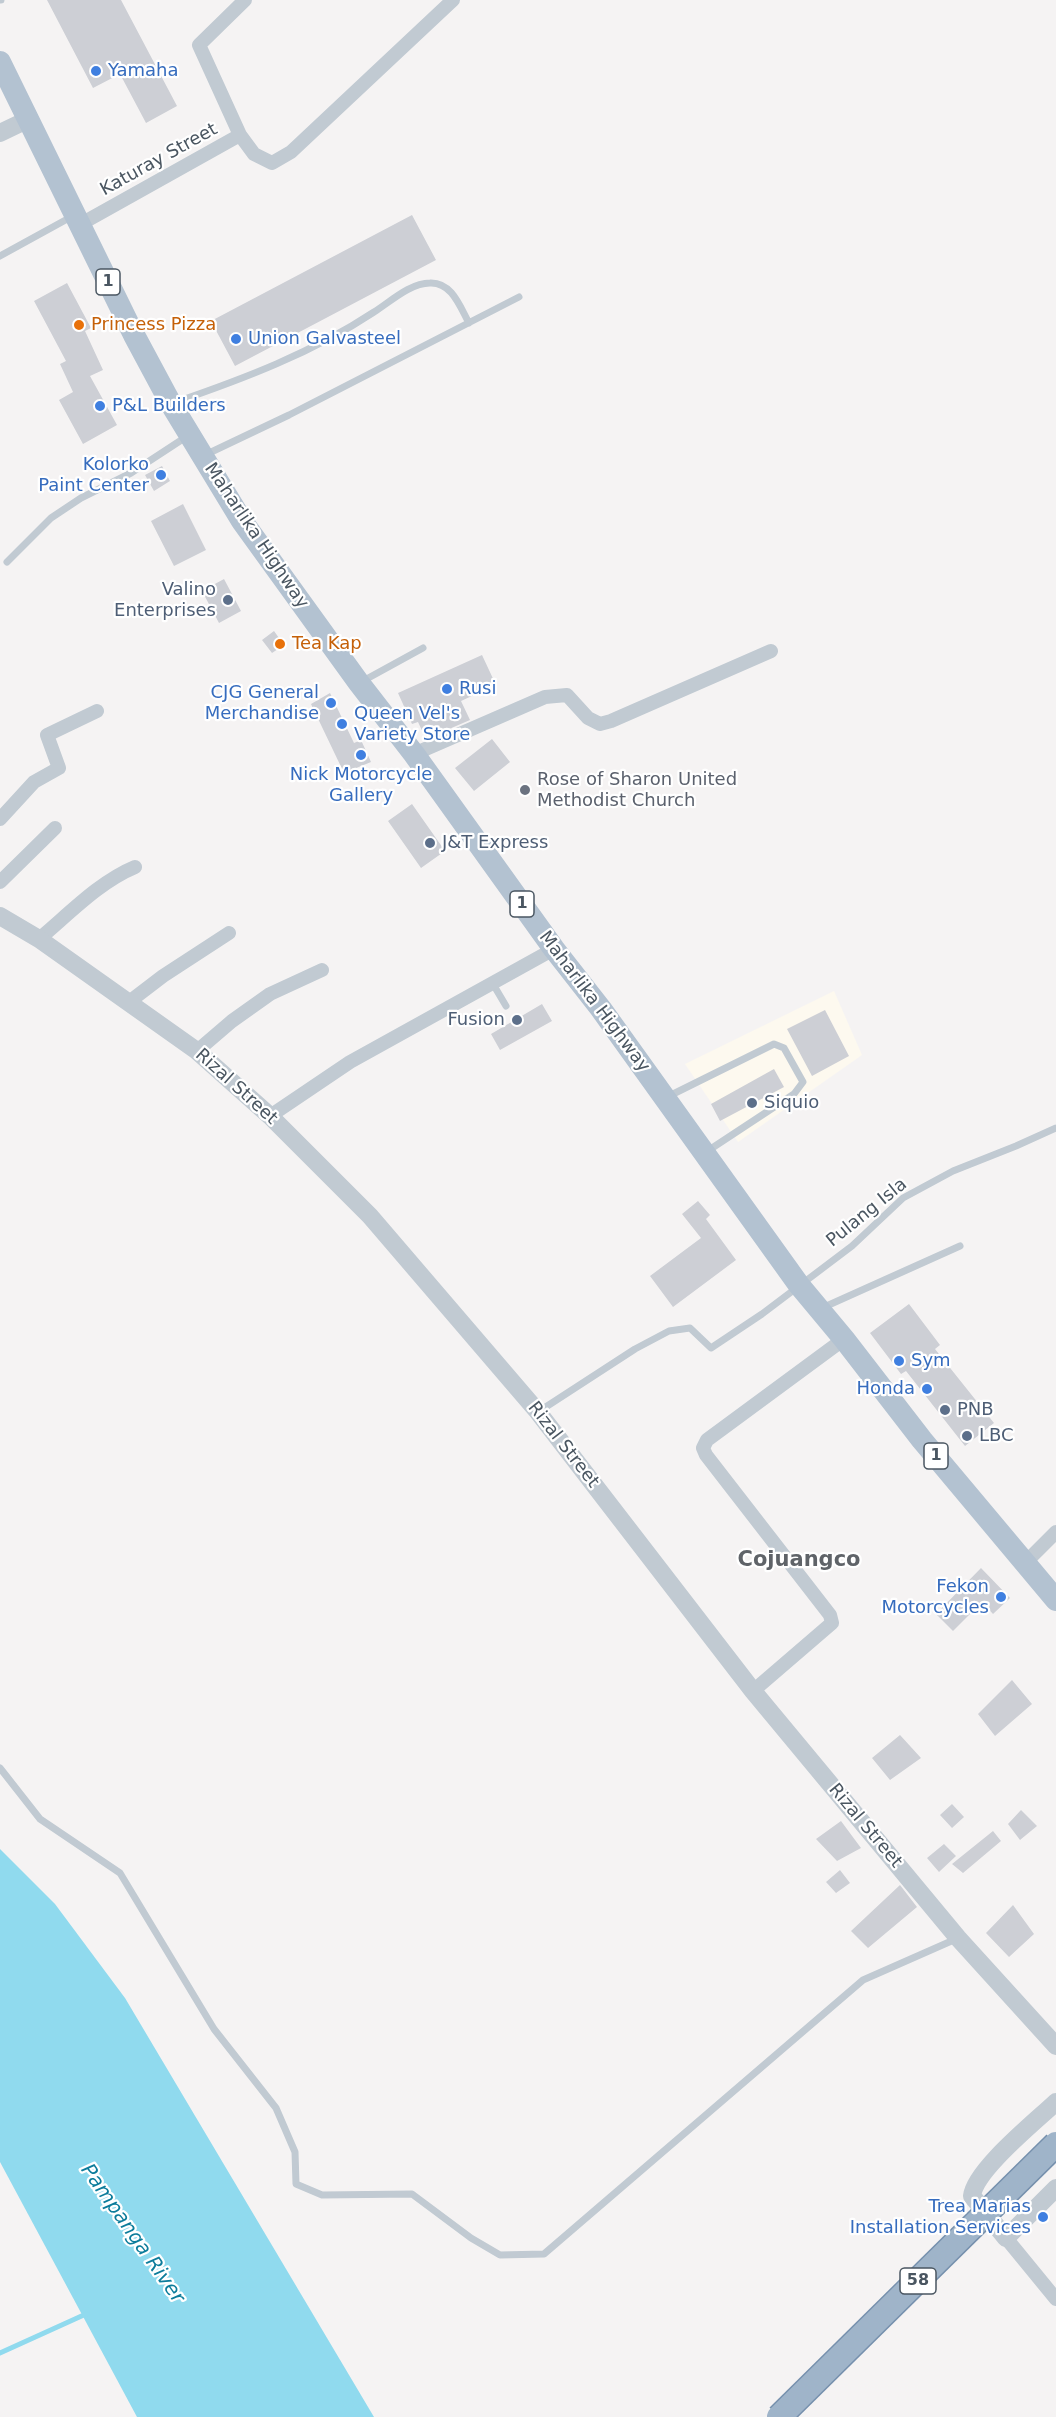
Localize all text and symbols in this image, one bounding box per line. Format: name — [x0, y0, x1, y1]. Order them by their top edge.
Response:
place label: Yamaha — [108, 60, 179, 82]
marker: Yamaha — [89, 64, 103, 78]
street label: Katuray Street — [97, 119, 221, 201]
road number: 1 — [96, 269, 120, 295]
place label: Princess Pizza — [91, 314, 216, 336]
marker: Princess Pizza — [72, 318, 86, 332]
place label: Union Galvasteel — [248, 328, 401, 350]
marker: Union Galvasteel — [229, 332, 243, 346]
place label: P&L Builders — [112, 395, 226, 417]
marker: P&L Builders — [93, 399, 107, 413]
place label: Kolorko Paint Center — [38, 454, 149, 496]
street label: Maharlika Highway — [199, 459, 313, 613]
marker: Kolorko Paint Center — [154, 468, 168, 482]
place label: Valino Enterprises — [114, 579, 216, 622]
marker: Valino Enterprises — [221, 593, 235, 607]
place label: Tea Kap — [292, 633, 362, 655]
marker: Tea Kap — [273, 637, 287, 651]
place label: Rusi — [459, 678, 496, 700]
place label: CJG General Merchandise — [205, 682, 319, 724]
marker: Rusi — [440, 682, 454, 696]
marker: CJG General Merchandise — [324, 696, 338, 710]
place label: Queen Vel's Variety Store — [354, 703, 470, 746]
marker: Queen Vel's Variety Store — [335, 717, 349, 731]
marker: Nick Motorcycle Gallery — [354, 748, 368, 762]
place label: Nick Motorcycle Gallery — [290, 764, 432, 806]
place label: Rose of Sharon United Methodist Church — [537, 769, 737, 812]
marker: Rose of Sharon United Methodist Church — [518, 783, 532, 797]
place label: J&T Express — [442, 832, 548, 854]
marker: J&T Express — [423, 836, 437, 850]
road number: 1 — [510, 891, 534, 917]
street label: Maharlika Highway — [534, 927, 654, 1077]
place label: Fusion — [447, 1009, 505, 1031]
marker: Fusion — [510, 1013, 524, 1027]
street label: Rizal Street — [190, 1044, 282, 1130]
place label: Siquio — [764, 1092, 819, 1114]
marker: Siquio — [745, 1096, 759, 1110]
street label: Pulang Isla — [822, 1174, 912, 1252]
place label: Sym — [911, 1350, 951, 1372]
marker: Sym — [892, 1354, 906, 1368]
place label: Honda — [857, 1378, 915, 1400]
marker: Honda — [920, 1382, 934, 1396]
street label: Rizal Street — [523, 1398, 603, 1492]
place label: PNB — [957, 1399, 994, 1421]
marker: PNB — [938, 1403, 952, 1417]
place label: LBC — [979, 1425, 1014, 1447]
marker: LBC — [960, 1429, 974, 1443]
road number: 1 — [924, 1443, 948, 1469]
district label: Cojuangco — [737, 1548, 861, 1574]
place label: Fekon Motorcycles — [881, 1576, 989, 1618]
marker: Fekon Motorcycles — [994, 1590, 1008, 1604]
street label: Rizal Street — [823, 1779, 907, 1873]
water label: Pampanga River — [75, 2160, 189, 2308]
place label: Trea Marias Installation Services — [850, 2196, 1031, 2238]
marker: Trea Marias Installation Services — [1036, 2210, 1050, 2224]
road number: 58 — [900, 2268, 936, 2294]

